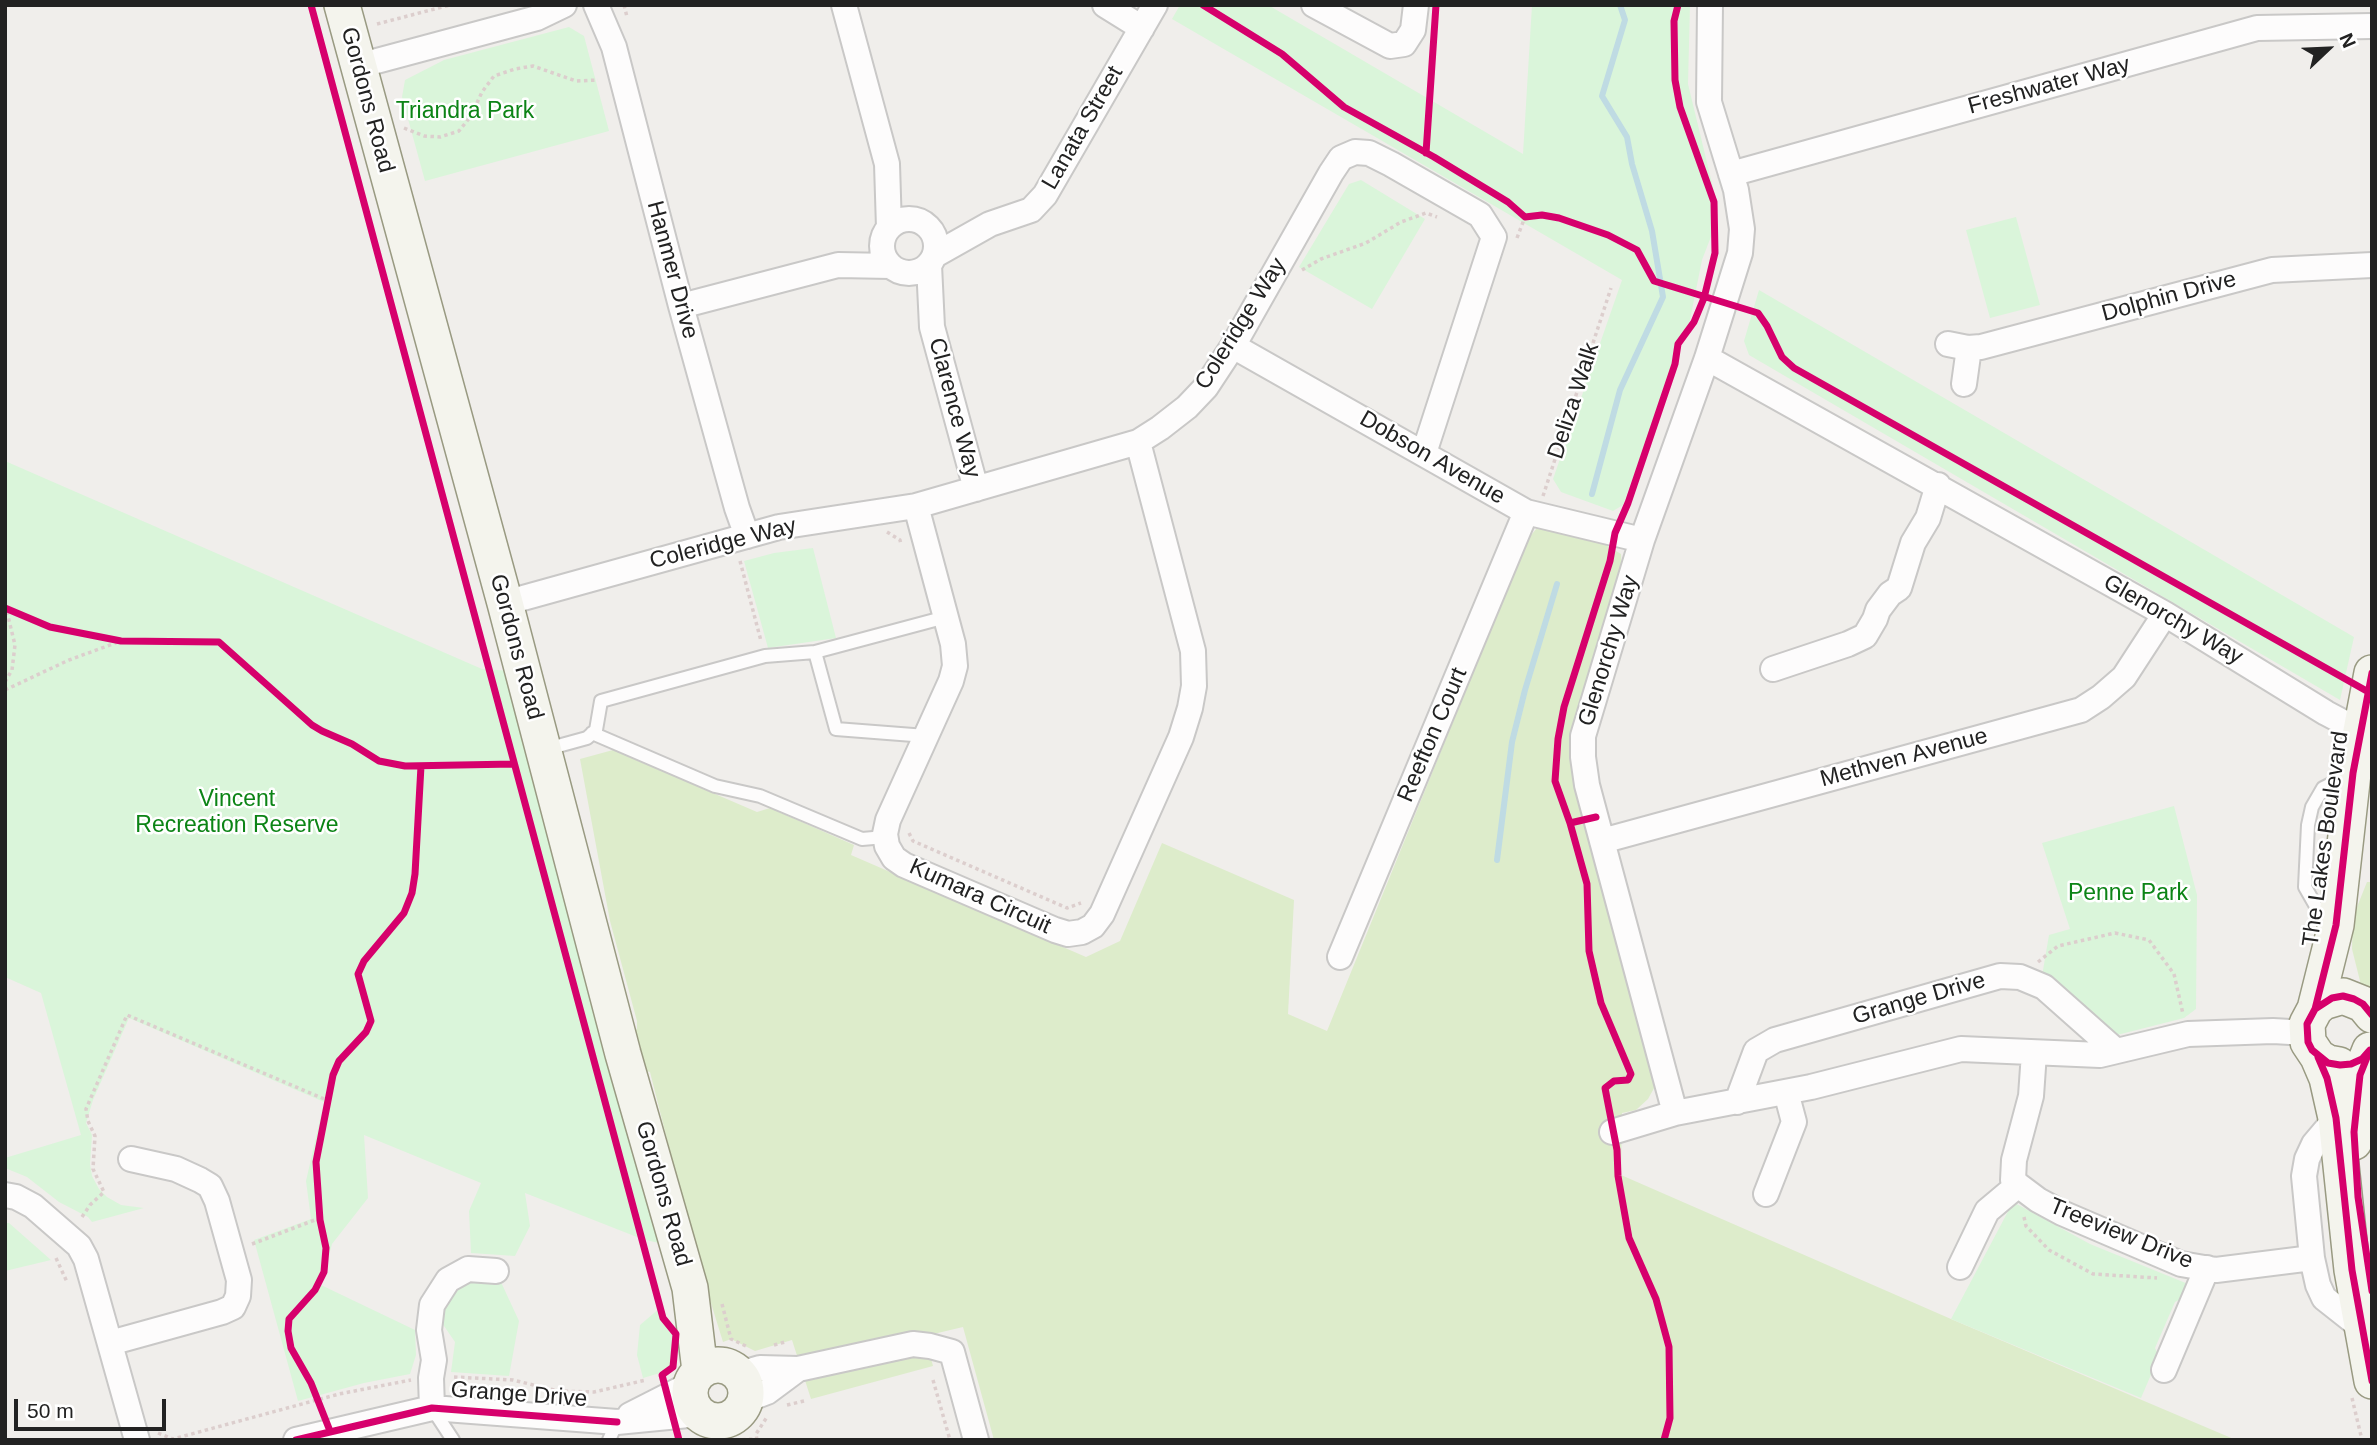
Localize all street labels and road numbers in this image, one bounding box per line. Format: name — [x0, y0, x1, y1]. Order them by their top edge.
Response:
street label: Gordons Road — [334, 24, 400, 176]
street label: Freshwater Way — [1965, 51, 2133, 121]
street label: Lanata Street — [1037, 61, 1129, 195]
street label: Hanmer Drive — [640, 198, 704, 342]
street label: Coleridge Way — [1190, 253, 1292, 395]
street label: Dolphin Drive — [2099, 266, 2239, 328]
street label: Clarence Way — [922, 335, 986, 481]
street label: Deliza Walk — [1542, 339, 1606, 463]
street label: Dobson Avenue — [1354, 405, 1510, 511]
street label: Coleridge Way — [647, 512, 799, 576]
street label: Glenorchy Way — [2098, 569, 2248, 671]
street label: Gordons Road — [483, 571, 549, 723]
street label: Glenorchy Way — [1573, 572, 1645, 730]
street label: Reefton Court — [1392, 664, 1474, 806]
street label: Methven Avenue — [1817, 722, 1991, 794]
street label: The Lakes Boulevard — [2297, 729, 2355, 949]
street label: Kumara Circuit — [905, 853, 1055, 941]
street label: Grange Drive — [1849, 967, 1989, 1031]
street label: Gordons Road — [629, 1118, 697, 1270]
street label: Treeview Drive — [2045, 1193, 2197, 1275]
street label: Grange Drive — [450, 1376, 588, 1414]

